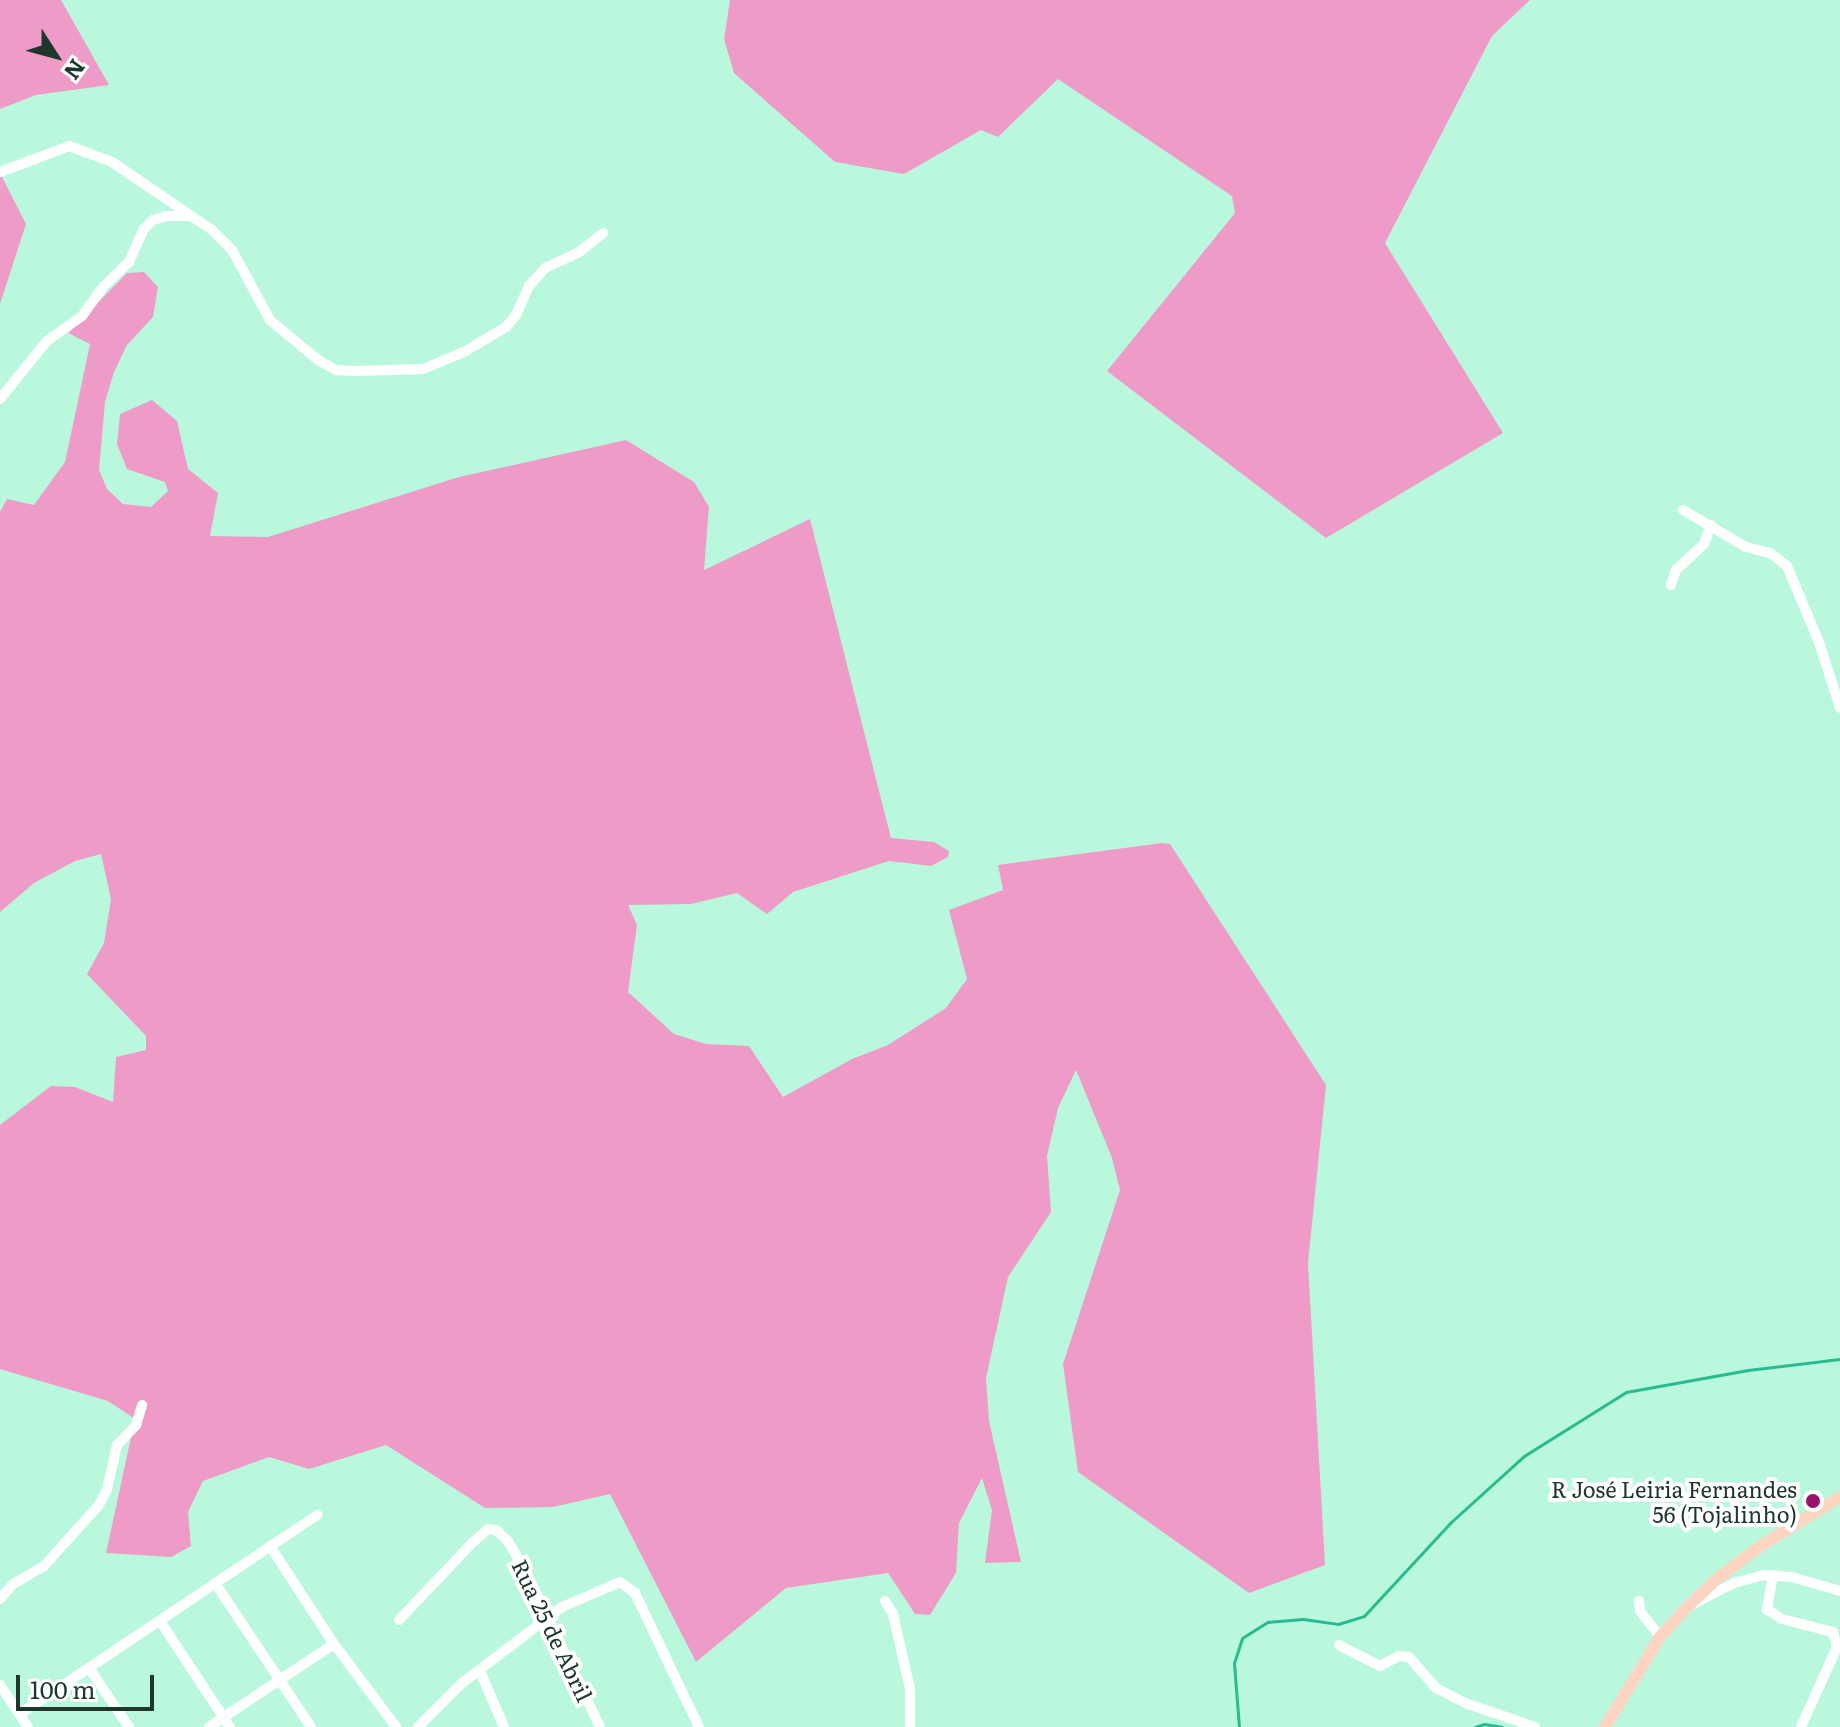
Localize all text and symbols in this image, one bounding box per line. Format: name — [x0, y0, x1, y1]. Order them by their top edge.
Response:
north arrow — [16, 16, 96, 96]
text: N — [57, 53, 95, 88]
place label: R José Leiria Fernandes 56 (Tojalinho) — [1551, 1475, 1797, 1526]
marker: R José Leiria Fernandes 56 (Tojalinho) — [1804, 1492, 1822, 1510]
street label: Rua 25 de Abril — [507, 1555, 599, 1705]
scale bar — [20, 1659, 158, 1709]
text: 100 m — [30, 1671, 96, 1706]

